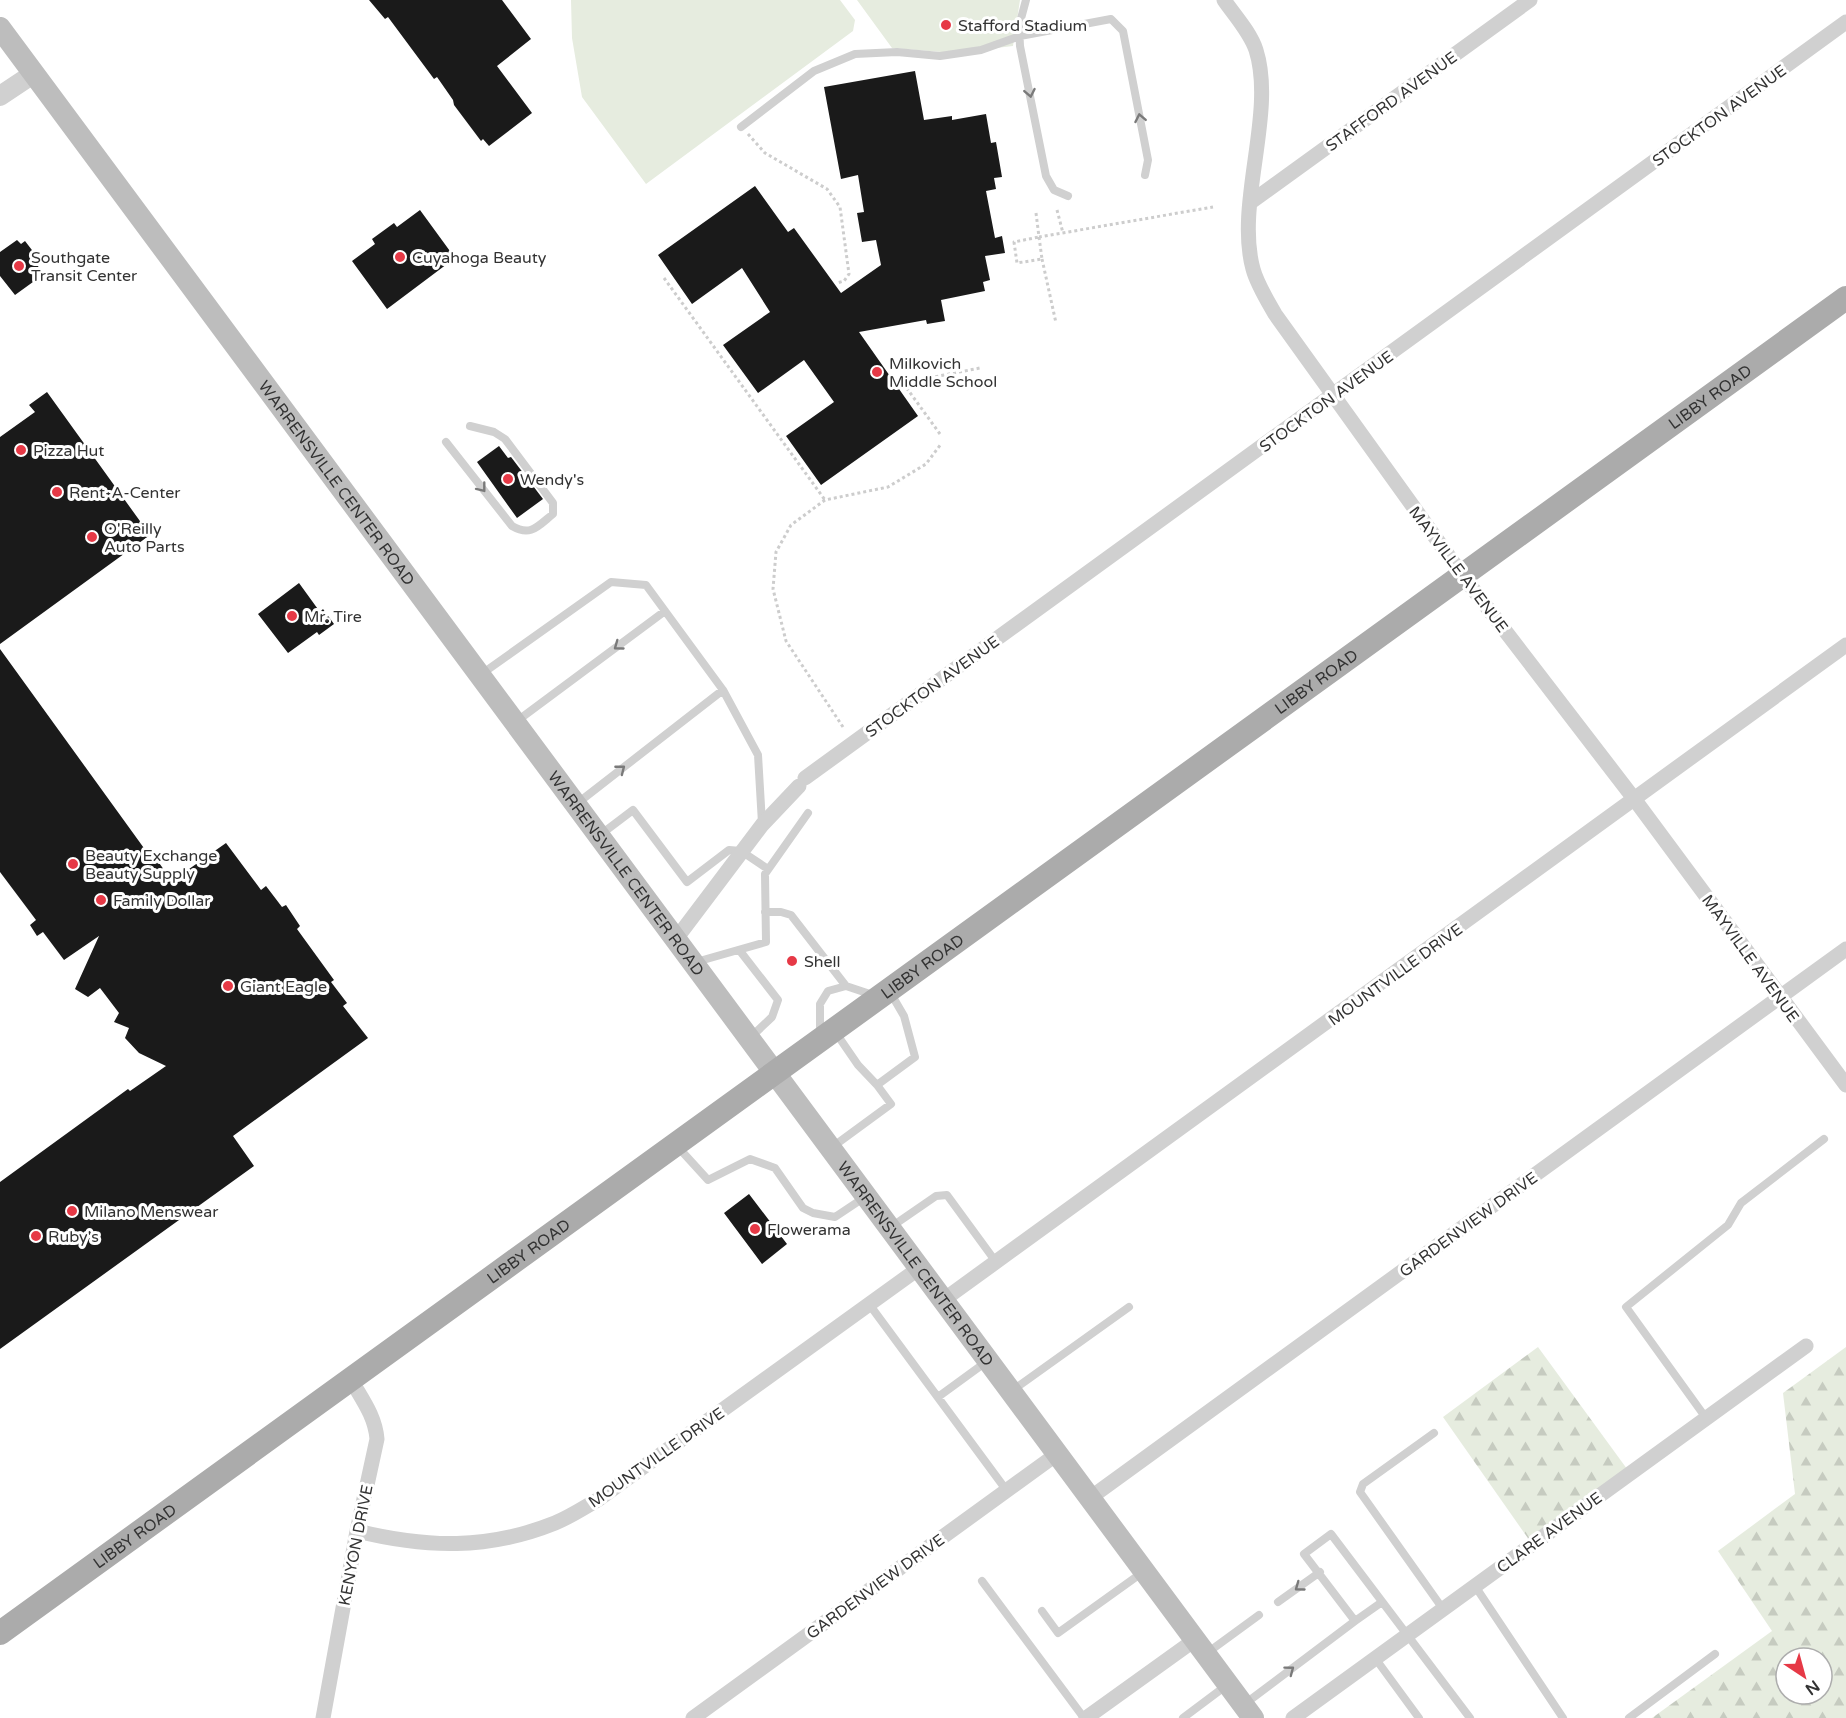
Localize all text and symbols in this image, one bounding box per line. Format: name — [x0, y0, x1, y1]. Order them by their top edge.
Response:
place label: Stafford Stadium — [958, 16, 1087, 36]
marker: Stafford Stadium — [939, 18, 953, 32]
street label: STAFFORD AVENUE — [1322, 47, 1461, 156]
street label: STOCKTON AVENUE — [1649, 61, 1790, 171]
one-way arrow — [1023, 88, 1036, 98]
one-way arrow — [1134, 113, 1147, 123]
place label: Southgate Transit Center — [31, 248, 138, 286]
place label: Cuyahoga Beauty — [412, 248, 547, 268]
marker: Cuyahoga Beauty — [393, 250, 407, 264]
marker: Southgate Transit Center — [12, 259, 26, 273]
street label: STOCKTON AVENUE — [1256, 347, 1397, 457]
place label: Milkovich Middle School — [889, 354, 997, 392]
street label: LIBBY ROAD — [1665, 361, 1756, 434]
marker: Milkovich Middle School — [870, 365, 884, 379]
street label: WARRENSVILLE CENTER ROAD — [254, 377, 419, 590]
place label: Pizza Hut — [33, 441, 104, 461]
marker: Pizza Hut — [14, 443, 28, 457]
place label: Wendy's — [520, 470, 584, 490]
marker: Wendy's — [501, 472, 515, 486]
one-way arrow — [475, 482, 486, 493]
place label: Rent-A-Center — [69, 483, 181, 503]
marker: Rent-A-Center — [50, 485, 64, 499]
street label: MAYVILLE AVENUE — [1404, 502, 1512, 637]
place label: O'Reilly Auto Parts — [104, 519, 185, 557]
marker: O'Reilly Auto Parts — [85, 530, 99, 544]
place label: Mr. Tire — [304, 607, 362, 627]
marker: Mr. Tire — [285, 609, 299, 623]
street label: STOCKTON AVENUE — [862, 632, 1003, 742]
one-way arrow — [614, 638, 625, 649]
street label: LIBBY ROAD — [1271, 645, 1362, 719]
one-way arrow — [615, 766, 626, 777]
street label: WARRENSVILLE CENTER ROAD — [543, 767, 708, 980]
place label: Beauty Exchange Beauty Supply — [85, 846, 217, 884]
marker: Beauty Exchange Beauty Supply — [66, 857, 80, 871]
place label: Family Dollar — [113, 891, 211, 911]
street label: MAYVILLE AVENUE — [1697, 891, 1803, 1026]
marker: Family Dollar — [94, 893, 108, 907]
street label: MOUNTVILLE DRIVE — [1324, 919, 1467, 1030]
street label: LIBBY ROAD — [877, 930, 968, 1004]
place label: Shell — [804, 952, 841, 972]
marker: Shell — [785, 954, 799, 968]
place label: Giant Eagle — [240, 977, 327, 997]
marker: Giant Eagle — [221, 979, 235, 993]
street label: WARRENSVILLE CENTER ROAD — [833, 1158, 998, 1371]
street label: GARDENVIEW DRIVE — [1396, 1168, 1542, 1282]
place label: Milano Menswear — [84, 1202, 219, 1222]
marker: Milano Menswear — [65, 1204, 79, 1218]
street label: LIBBY ROAD — [483, 1215, 574, 1289]
place label: Flowerama — [767, 1220, 851, 1240]
marker: Flowerama — [748, 1222, 762, 1236]
place label: Ruby's — [48, 1227, 99, 1247]
marker: Ruby's — [29, 1229, 43, 1243]
street label: MOUNTVILLE DRIVE — [585, 1403, 728, 1512]
street label: KENYON DRIVE — [334, 1483, 378, 1607]
street label: CLARE AVENUE — [1493, 1488, 1606, 1578]
street label: LIBBY ROAD — [90, 1500, 181, 1573]
street label: GARDENVIEW DRIVE — [803, 1530, 949, 1644]
one-way arrow — [1294, 1580, 1305, 1591]
north arrow — [1774, 1646, 1834, 1706]
one-way arrow — [1284, 1666, 1295, 1677]
text: N — [1801, 1675, 1823, 1699]

